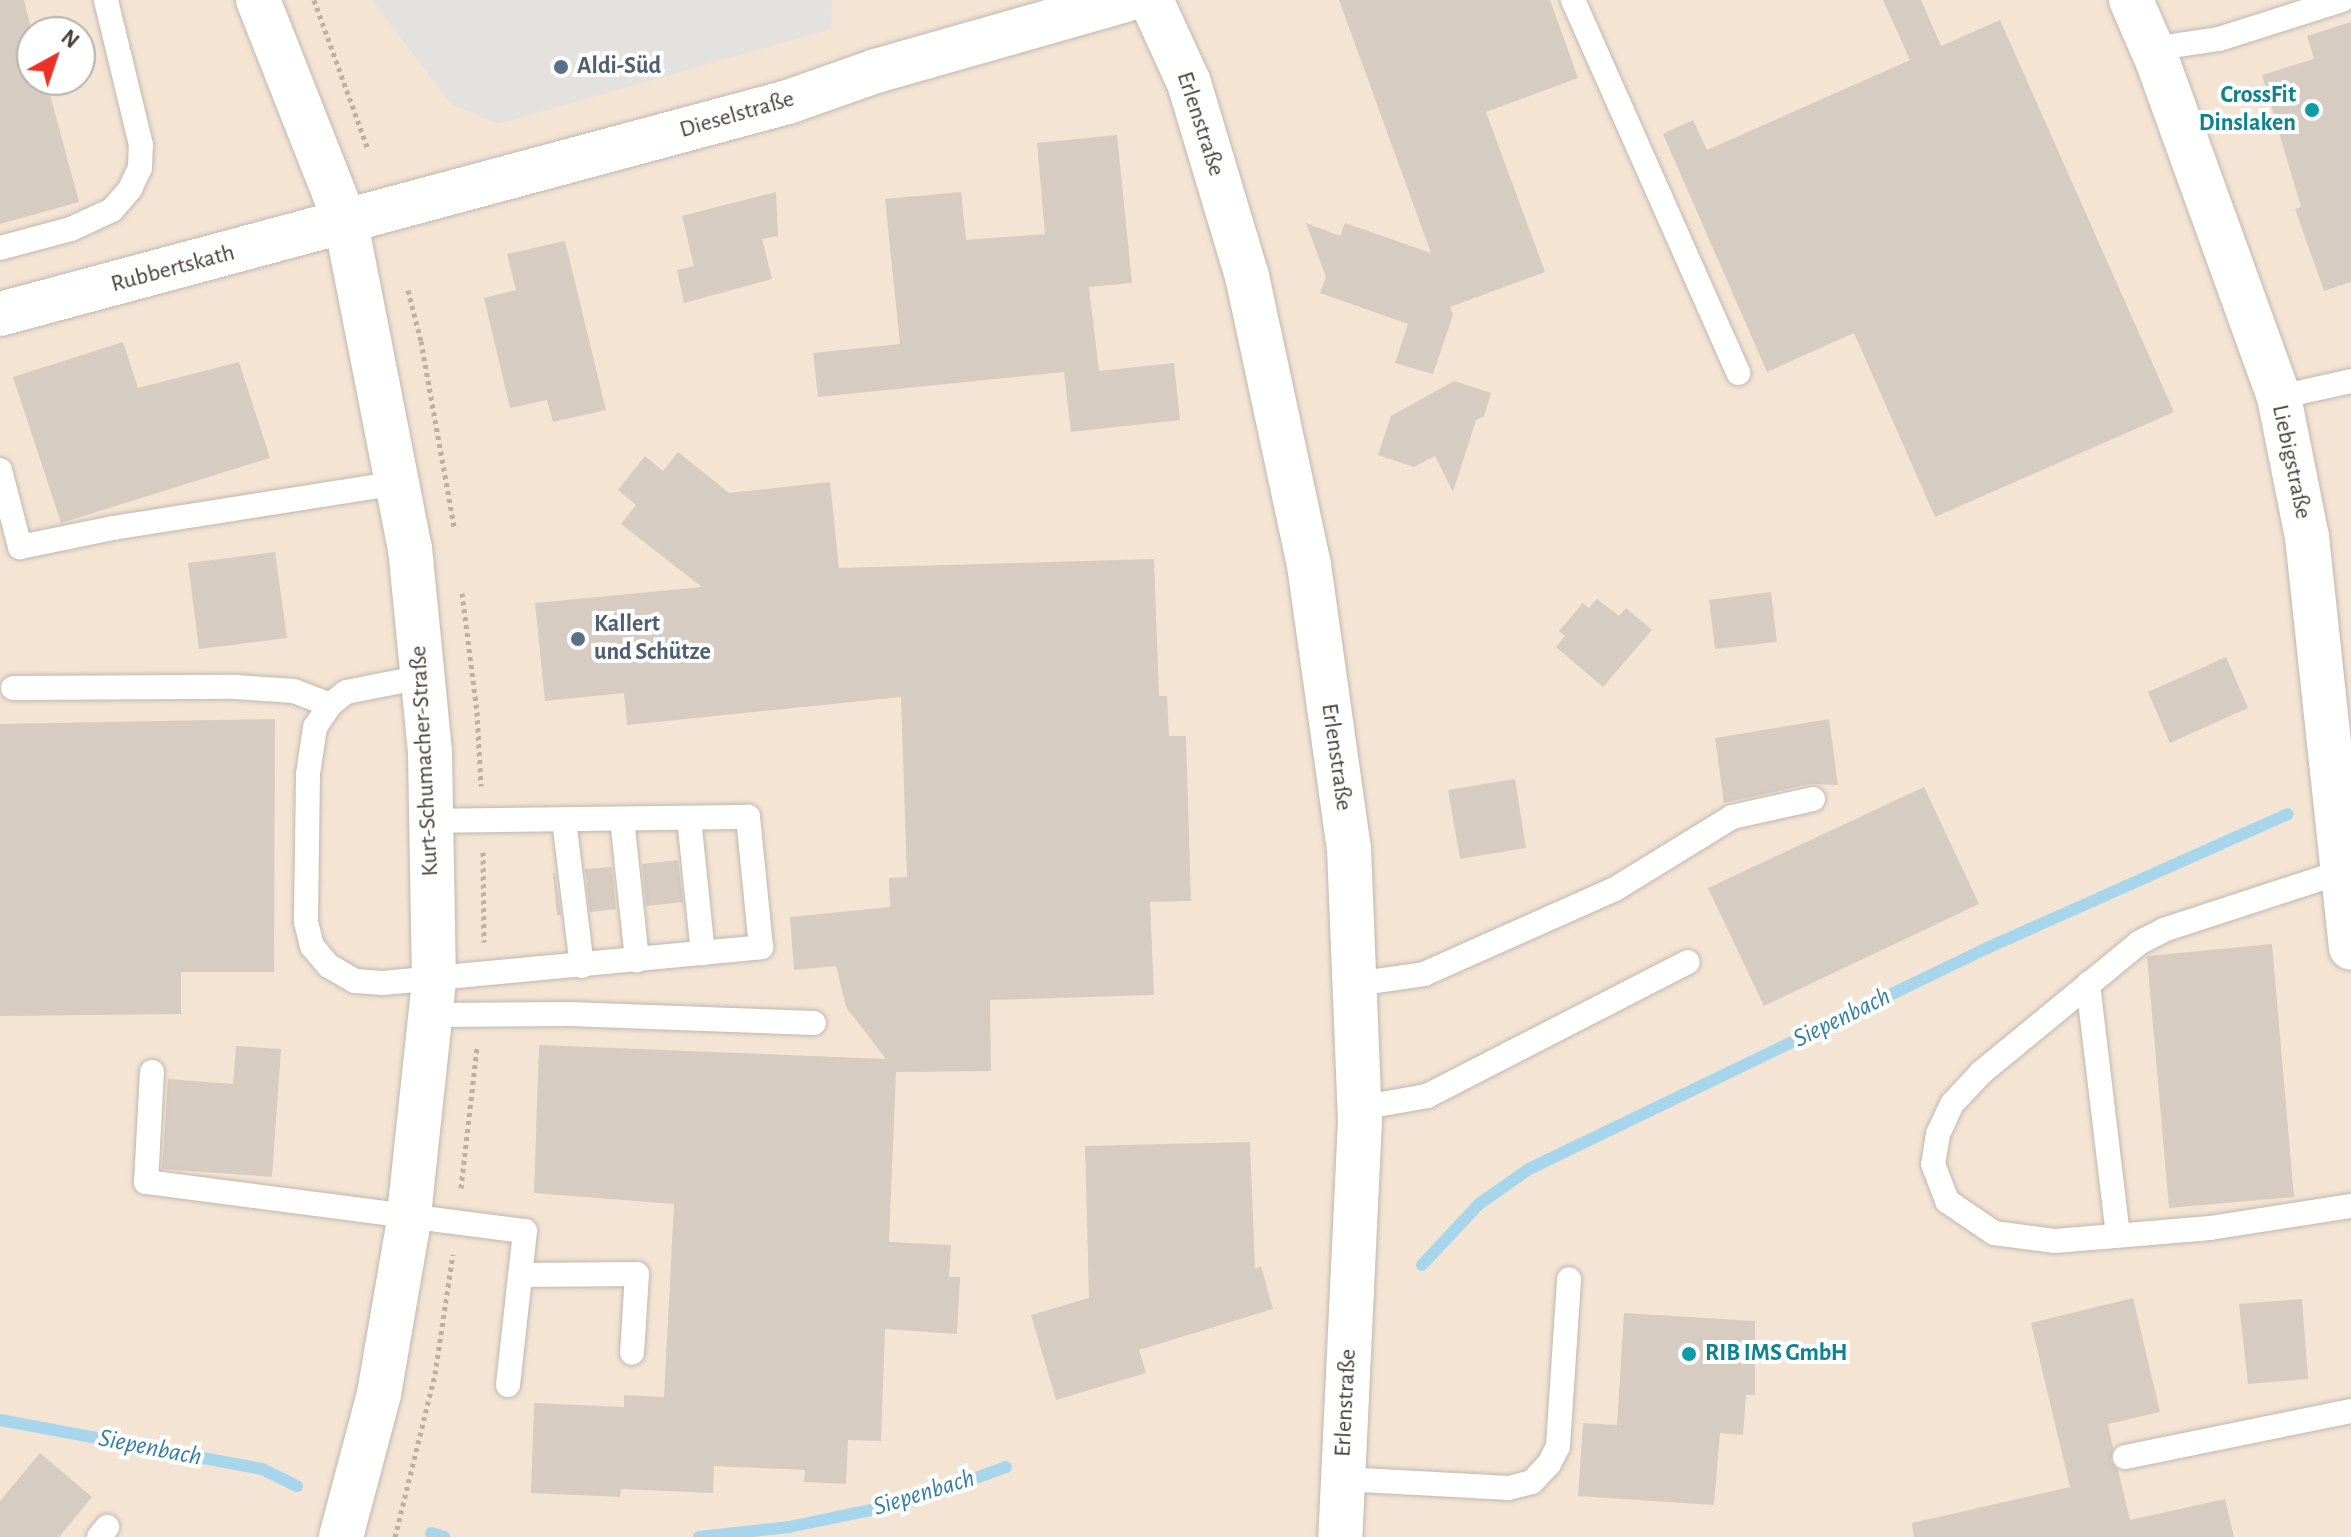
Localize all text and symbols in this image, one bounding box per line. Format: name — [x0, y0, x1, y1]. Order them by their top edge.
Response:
north arrow — [16, 16, 96, 96]
text: N — [57, 26, 83, 52]
place label: Aldi-Süd — [577, 53, 661, 81]
marker: Aldi-Süd — [552, 58, 570, 76]
street label: Erlenstraße — [1170, 68, 1230, 180]
place label: CrossFit Dinslaken — [2199, 82, 2296, 138]
street label: Dieselstraße — [676, 85, 798, 145]
marker: CrossFit Dinslaken — [2303, 101, 2321, 119]
street label: Rubbertskath — [108, 239, 238, 299]
street label: Liebigstraße — [2265, 402, 2317, 522]
place label: Kallert und Schütze — [594, 611, 711, 667]
marker: Kallert und Schütze — [569, 630, 587, 648]
street label: Kurt-Schumacher-Straße — [405, 645, 445, 877]
street label: Erlenstraße — [1314, 702, 1358, 812]
water label: Siepenbach — [1788, 981, 1896, 1055]
place label: RIB IMS GmbH — [1705, 1340, 1848, 1368]
marker: RIB IMS GmbH — [1680, 1345, 1698, 1363]
street label: Erlenstraße — [1329, 1348, 1363, 1458]
water label: Siepenbach — [96, 1423, 204, 1473]
water label: Siepenbach — [870, 1463, 978, 1523]

